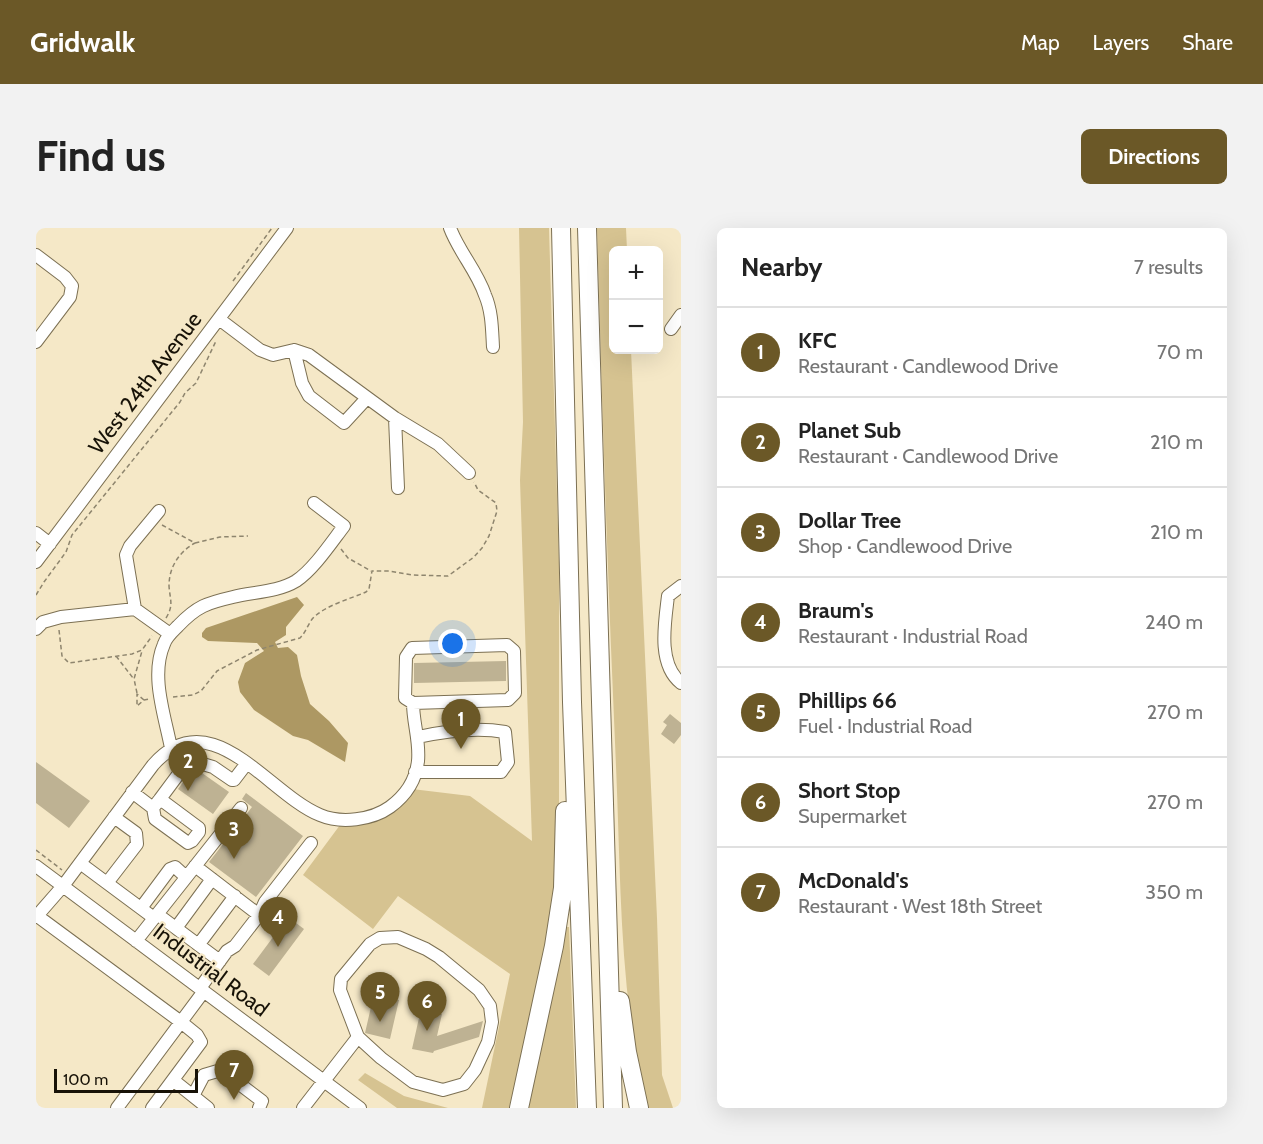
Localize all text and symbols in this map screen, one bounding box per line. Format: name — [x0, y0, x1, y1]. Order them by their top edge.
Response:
text: Gridwalk — [30, 25, 135, 59]
text: Map — [1021, 30, 1060, 55]
text: Layers — [1093, 30, 1149, 55]
text: Share — [1182, 30, 1233, 55]
button: Directions — [1081, 129, 1227, 184]
text: Find us — [36, 130, 165, 182]
map controls — [609, 246, 663, 354]
button: + — [609, 246, 663, 300]
text: Nearby — [741, 251, 822, 283]
text: 7 results — [1134, 255, 1203, 279]
button: − — [609, 300, 663, 354]
street label: West 24th Avenue — [83, 307, 207, 459]
text: KFC — [798, 327, 837, 354]
text: 1 — [757, 340, 764, 364]
text: 70 m — [1157, 340, 1203, 364]
text: Restaurant · Candlewood Drive — [798, 354, 1058, 378]
text: Planet Sub — [798, 417, 901, 444]
text: 2 — [755, 430, 766, 454]
text: 210 m — [1150, 430, 1203, 454]
text: Restaurant · Candlewood Drive — [798, 444, 1058, 468]
text: Dollar Tree — [798, 507, 901, 534]
text: 3 — [755, 520, 766, 544]
text: 210 m — [1150, 520, 1203, 544]
text: Shop · Candlewood Drive — [798, 534, 1012, 558]
text: Braum's — [798, 597, 874, 624]
text: 4 — [754, 610, 767, 634]
text: 240 m — [1145, 610, 1203, 634]
text: Restaurant · Industrial Road — [798, 624, 1028, 648]
your location — [438, 629, 467, 658]
text: Phillips 66 — [798, 687, 897, 714]
pin: 1 — [442, 700, 480, 749]
text: 5 — [755, 700, 766, 724]
text: 270 m — [1147, 700, 1203, 724]
text: Fuel · Industrial Road — [798, 714, 972, 738]
pin: 2 — [168, 742, 208, 791]
text: Short Stop — [798, 777, 900, 804]
text: 6 — [755, 790, 766, 814]
text: 270 m — [1147, 790, 1203, 814]
text: Supermarket — [798, 804, 907, 828]
pin: 3 — [214, 810, 254, 859]
text: McDonald's — [798, 867, 909, 894]
text: 7 — [755, 880, 766, 904]
text: 350 m — [1145, 880, 1203, 904]
text: Restaurant · West 18th Street — [798, 894, 1042, 918]
pin: 4 — [258, 898, 298, 947]
street label: Industrial Road — [148, 918, 274, 1022]
pin: 5 — [360, 972, 400, 1022]
pin: 6 — [408, 982, 446, 1031]
pin: 7 — [214, 1050, 254, 1100]
scale bar — [54, 1066, 198, 1094]
text: 100 m — [63, 1070, 108, 1089]

